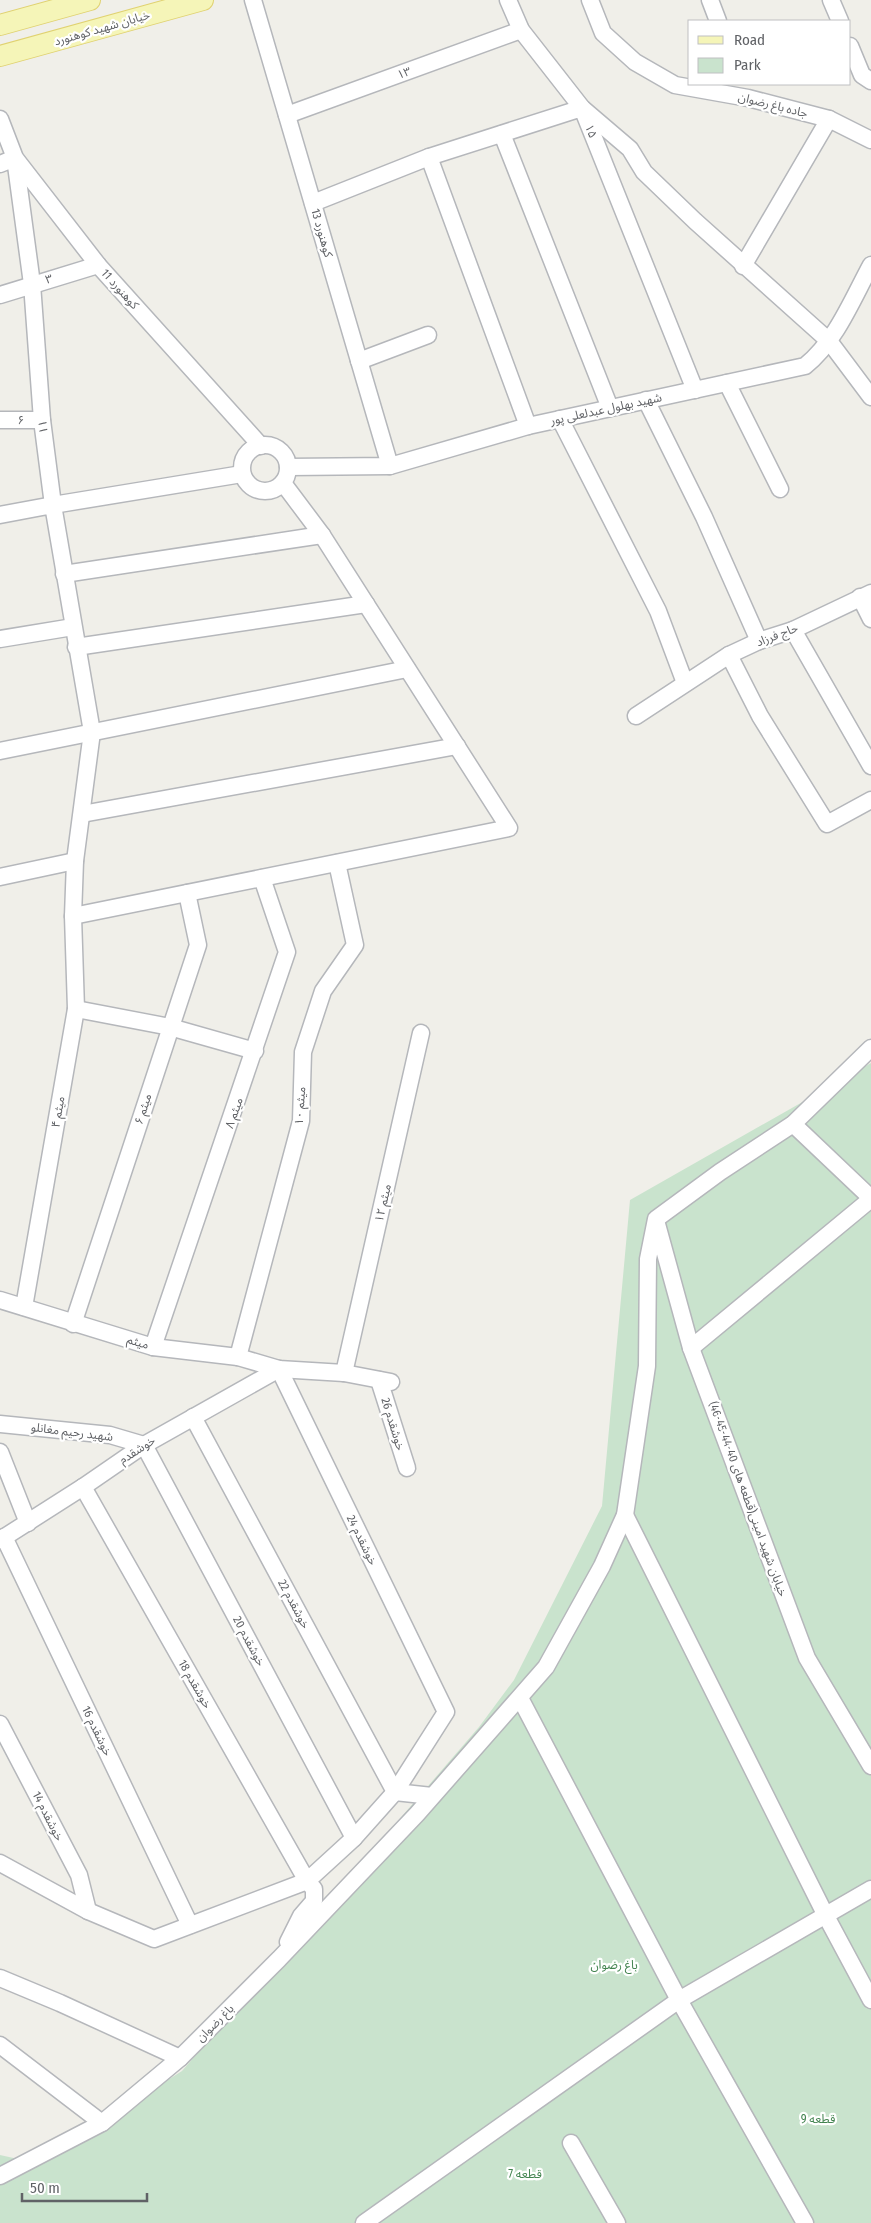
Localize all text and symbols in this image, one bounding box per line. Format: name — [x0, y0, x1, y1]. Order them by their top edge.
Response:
street label: خیابان شهید کوهنورد — [52, 8, 152, 48]
legend — [688, 20, 851, 85]
text: Road — [734, 31, 765, 49]
text: Park — [734, 56, 761, 74]
street label: ۱۳ — [395, 64, 413, 82]
street label: جاده باغ رضوان — [736, 90, 809, 122]
street label: ۱۵ — [582, 122, 600, 140]
street label: کوهنورد 13 — [308, 207, 336, 260]
street label: کوهنورد 11 — [98, 266, 142, 313]
street label: ۳ — [44, 271, 54, 287]
street label: شهید بهلول عبدلعلی پور — [548, 390, 663, 429]
street label: ۶ — [18, 413, 24, 427]
street label: ۱۱ — [35, 419, 51, 435]
street label: حاج فرزاد — [754, 621, 801, 651]
street label: ۱۰ میثم — [292, 1086, 310, 1126]
street label: ۶ میثم — [131, 1092, 156, 1127]
street label: ۴ میثم — [48, 1095, 70, 1129]
street label: ۸ میثم — [222, 1096, 248, 1131]
street label: ۱۲ میثم — [372, 1183, 396, 1224]
street label: میثم — [125, 1332, 151, 1354]
street label: خوشقدم 26 — [376, 1396, 408, 1453]
street label: خیابان شهید امینی(قطعه های 40-44-45-46) — [706, 1399, 790, 1599]
street label: شهید رحیم مغانلو — [30, 1420, 114, 1446]
street label: خوشقدم — [116, 1433, 159, 1469]
street label: خوشقدم 24 — [342, 1513, 380, 1568]
street label: خوشقدم 22 — [273, 1577, 313, 1632]
street label: خوشقدم 20 — [228, 1614, 268, 1669]
street label: خوشقدم 18 — [174, 1657, 215, 1712]
street label: خوشقدم 16 — [77, 1704, 115, 1759]
street label: خوشقدم 14 — [28, 1789, 66, 1844]
park label: باغ رضوان — [590, 1958, 638, 1974]
street label: باغ رضوان — [193, 2001, 238, 2046]
park label: قطعه 9 — [801, 2112, 835, 2126]
park label: قطعه 7 — [508, 2167, 542, 2181]
scale bar — [22, 2170, 148, 2202]
text: 50 m — [30, 2179, 60, 2197]

